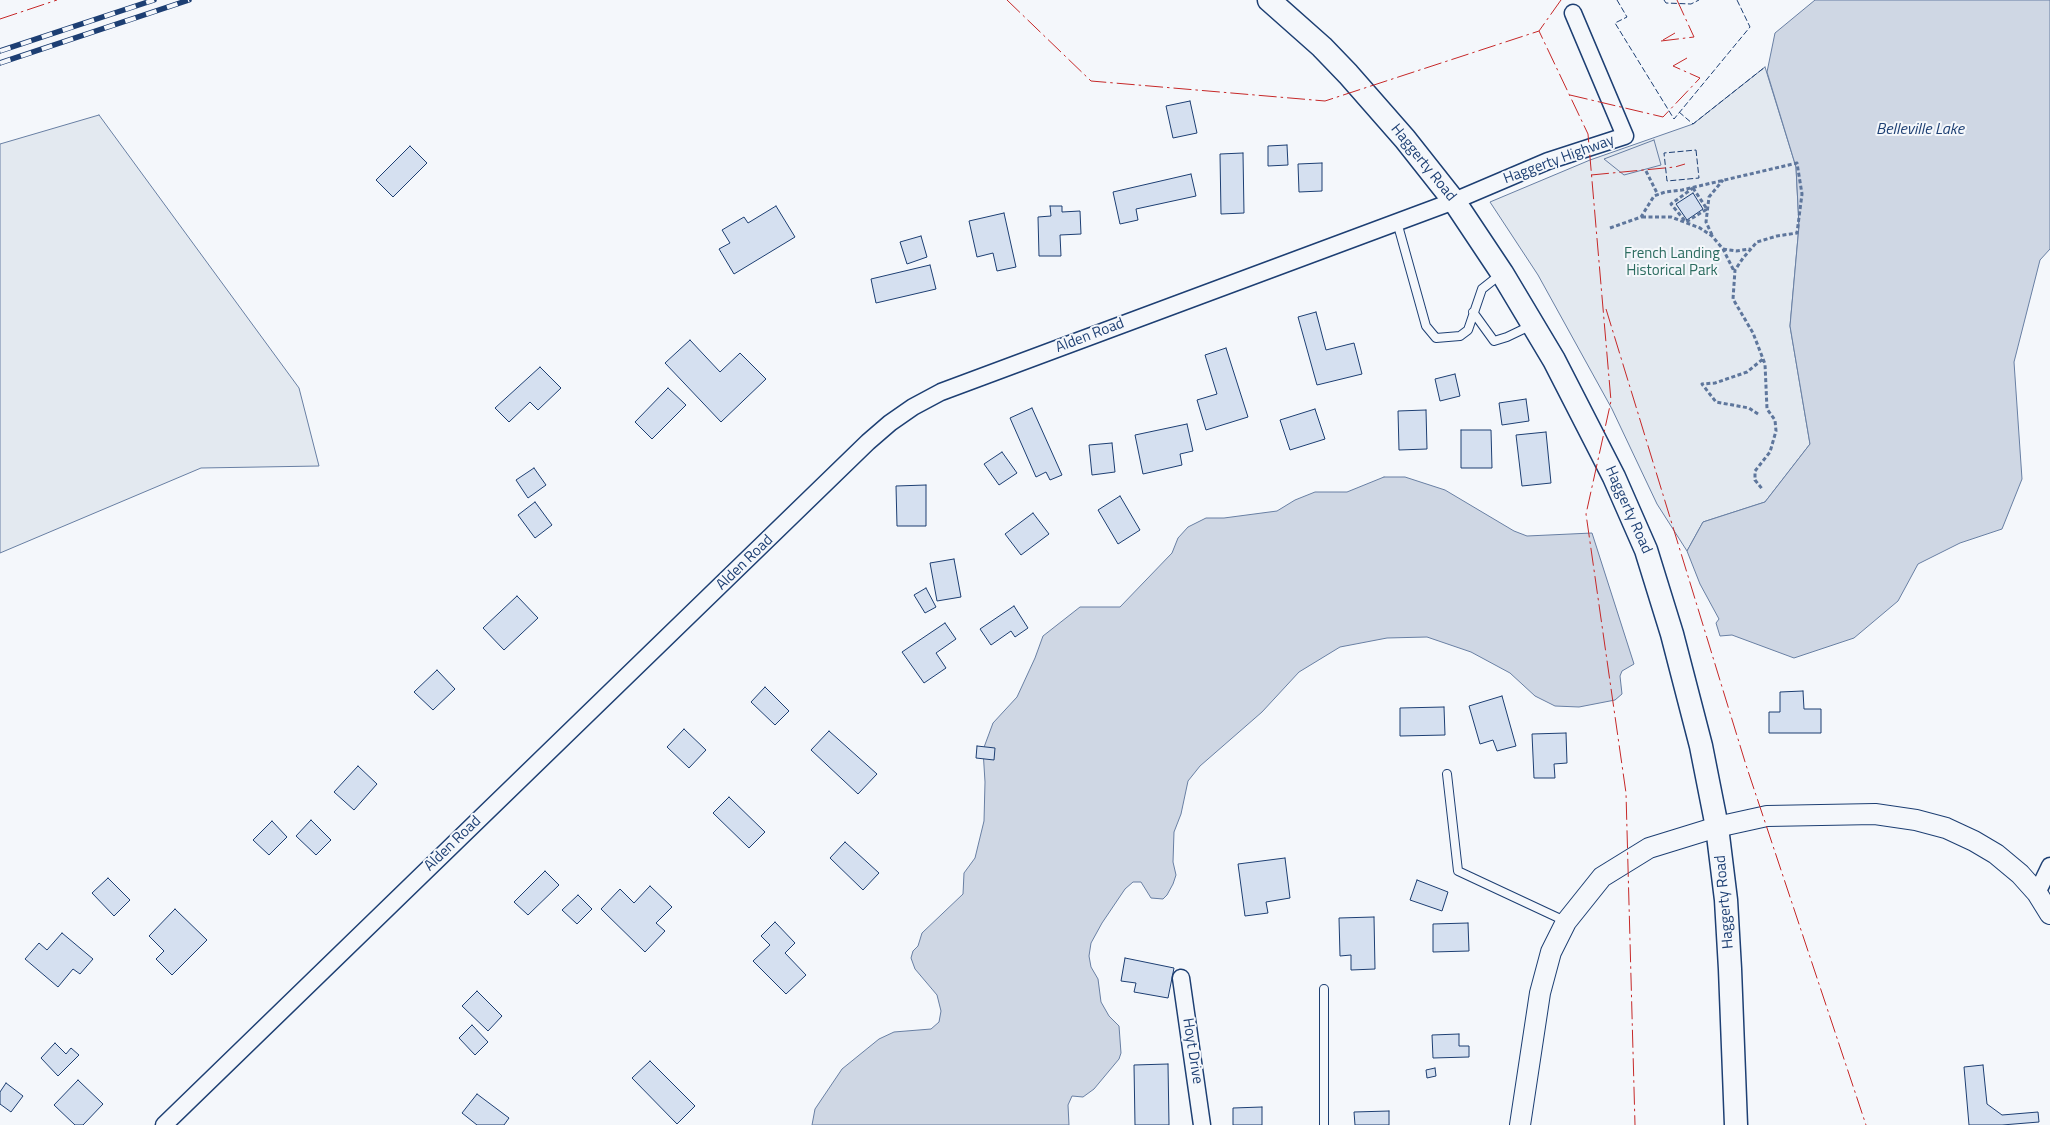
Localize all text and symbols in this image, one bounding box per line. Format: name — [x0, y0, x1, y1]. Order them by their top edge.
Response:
water label: Belleville Lake — [1876, 120, 1964, 140]
street label: Haggerty Road — [1386, 121, 1460, 205]
street label: Haggerty Highway — [1501, 132, 1617, 188]
park label: French Landing Historical Park — [1624, 245, 1720, 280]
street label: Alden Road — [1053, 315, 1127, 357]
street label: Haggerty Road — [1601, 463, 1655, 557]
street label: Alden Road — [713, 532, 777, 594]
street label: Alden Road — [421, 813, 485, 875]
street label: Haggerty Road — [1712, 854, 1738, 950]
street label: Hoyt Drive — [1178, 1017, 1206, 1085]

